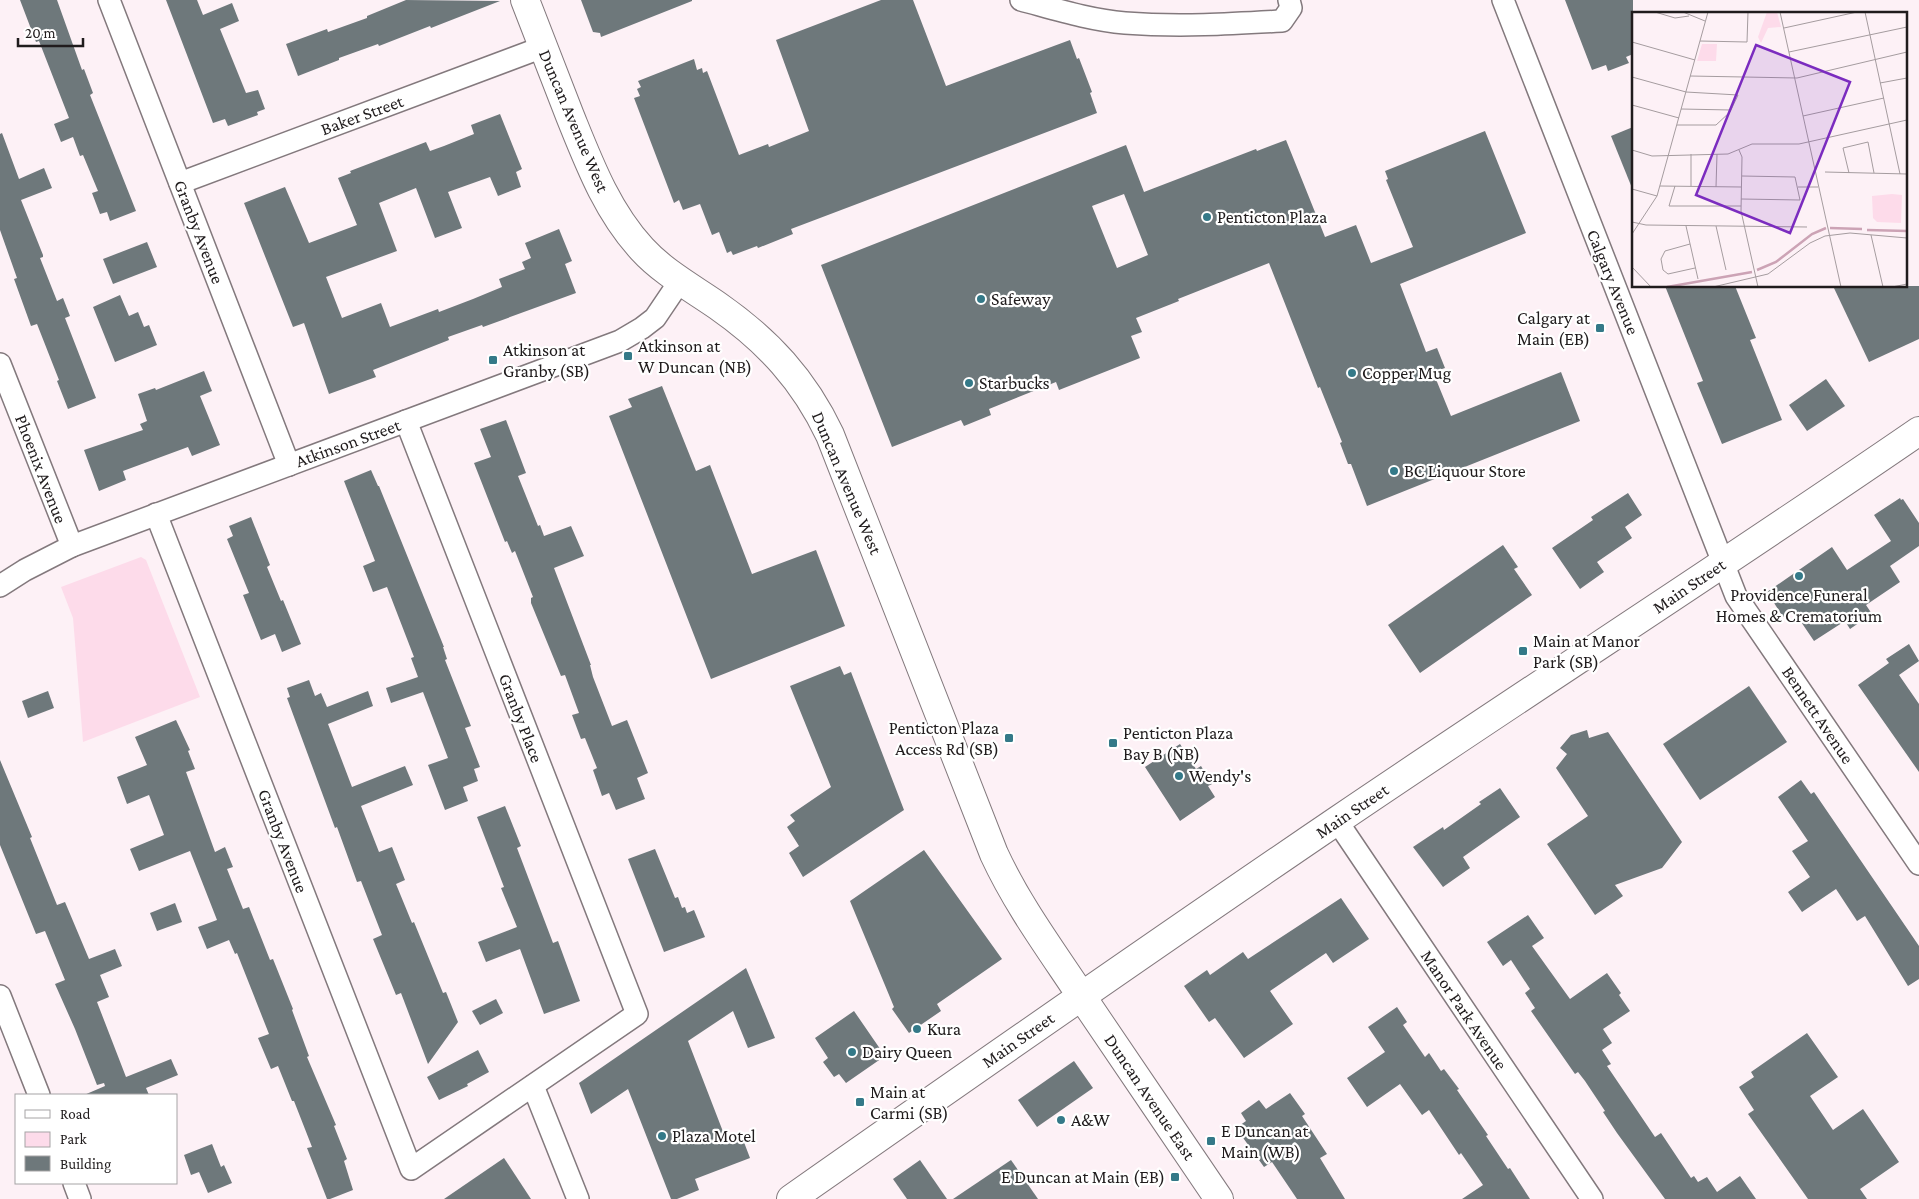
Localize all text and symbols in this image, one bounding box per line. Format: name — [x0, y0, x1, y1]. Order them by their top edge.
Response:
inset map — [1632, 12, 1906, 288]
scale bar — [18, 15, 82, 47]
text: 20 m — [25, 25, 56, 41]
street label: Duncan Avenue West — [535, 47, 614, 196]
street label: Baker Street — [318, 90, 407, 139]
street label: Granby Avenue — [170, 177, 228, 287]
place label: Penticton Plaza — [1217, 207, 1327, 227]
marker: Penticton Plaza — [1201, 211, 1213, 223]
street label: Calgary Avenue — [1583, 226, 1643, 338]
place label: Safeway — [991, 289, 1051, 309]
marker: Safeway — [975, 293, 987, 305]
place label: Calgary at Main (EB) — [1517, 308, 1591, 350]
marker: Calgary at Main (EB) — [1594, 322, 1606, 334]
place label: Atkinson at W Duncan (NB) — [638, 336, 752, 378]
place label: Atkinson at Granby (SB) — [503, 340, 590, 382]
marker: Atkinson at W Duncan (NB) — [622, 350, 634, 362]
marker: Atkinson at Granby (SB) — [487, 354, 499, 366]
place label: Copper Mug — [1362, 363, 1452, 383]
marker: Copper Mug — [1346, 367, 1358, 379]
place label: Starbucks — [979, 373, 1050, 393]
marker: Starbucks — [963, 377, 975, 389]
street label: Duncan Avenue West — [808, 409, 887, 558]
street label: Phoenix Avenue — [11, 412, 71, 526]
street label: Atkinson Street — [293, 414, 404, 471]
place label: BC Liquour Store — [1404, 461, 1526, 481]
marker: BC Liquour Store — [1388, 465, 1400, 477]
street label: Main Street — [1649, 554, 1730, 618]
marker: Providence Funeral Homes & Crematorium — [1793, 570, 1805, 582]
place label: Providence Funeral Homes & Crematorium — [1716, 585, 1883, 626]
place label: Main at Manor Park (SB) — [1533, 631, 1641, 673]
marker: Main at Manor Park (SB) — [1517, 645, 1529, 657]
street label: Bennett Avenue — [1778, 662, 1858, 768]
street label: Granby Place — [495, 671, 547, 765]
place label: Penticton Plaza Access Rd (SB) — [889, 718, 999, 760]
place label: Penticton Plaza Bay B (NB) — [1123, 723, 1233, 765]
marker: Penticton Plaza Access Rd (SB) — [1003, 732, 1015, 744]
marker: Penticton Plaza Bay B (NB) — [1107, 737, 1119, 749]
place label: Wendy's — [1189, 766, 1251, 786]
marker: Wendy's — [1173, 770, 1185, 782]
street label: Main Street — [1312, 779, 1393, 843]
street label: Granby Avenue — [254, 786, 312, 896]
street label: Manor Park Avenue — [1417, 946, 1511, 1074]
street label: Main Street — [978, 1007, 1059, 1072]
place label: Kura — [927, 1019, 961, 1039]
marker: Kura — [911, 1023, 923, 1035]
street label: Duncan Avenue East — [1100, 1030, 1200, 1165]
place label: Dairy Queen — [862, 1042, 953, 1062]
marker: Dairy Queen — [846, 1046, 858, 1058]
place label: Main at Carmi (SB) — [870, 1082, 949, 1124]
legend — [15, 1094, 178, 1184]
marker: Main at Carmi (SB) — [854, 1096, 866, 1108]
text: Road — [60, 1106, 91, 1122]
place label: A&W — [1071, 1110, 1110, 1130]
marker: A&W — [1055, 1114, 1067, 1126]
place label: E Duncan at Main (WB) — [1221, 1121, 1310, 1163]
place label: Plaza Motel — [672, 1126, 756, 1146]
marker: Plaza Motel — [656, 1130, 668, 1142]
text: Park — [60, 1131, 87, 1147]
marker: E Duncan at Main (WB) — [1205, 1135, 1217, 1147]
text: Building — [60, 1156, 111, 1173]
place label: E Duncan at Main (EB) — [1001, 1167, 1165, 1188]
marker: E Duncan at Main (EB) — [1169, 1171, 1181, 1183]

